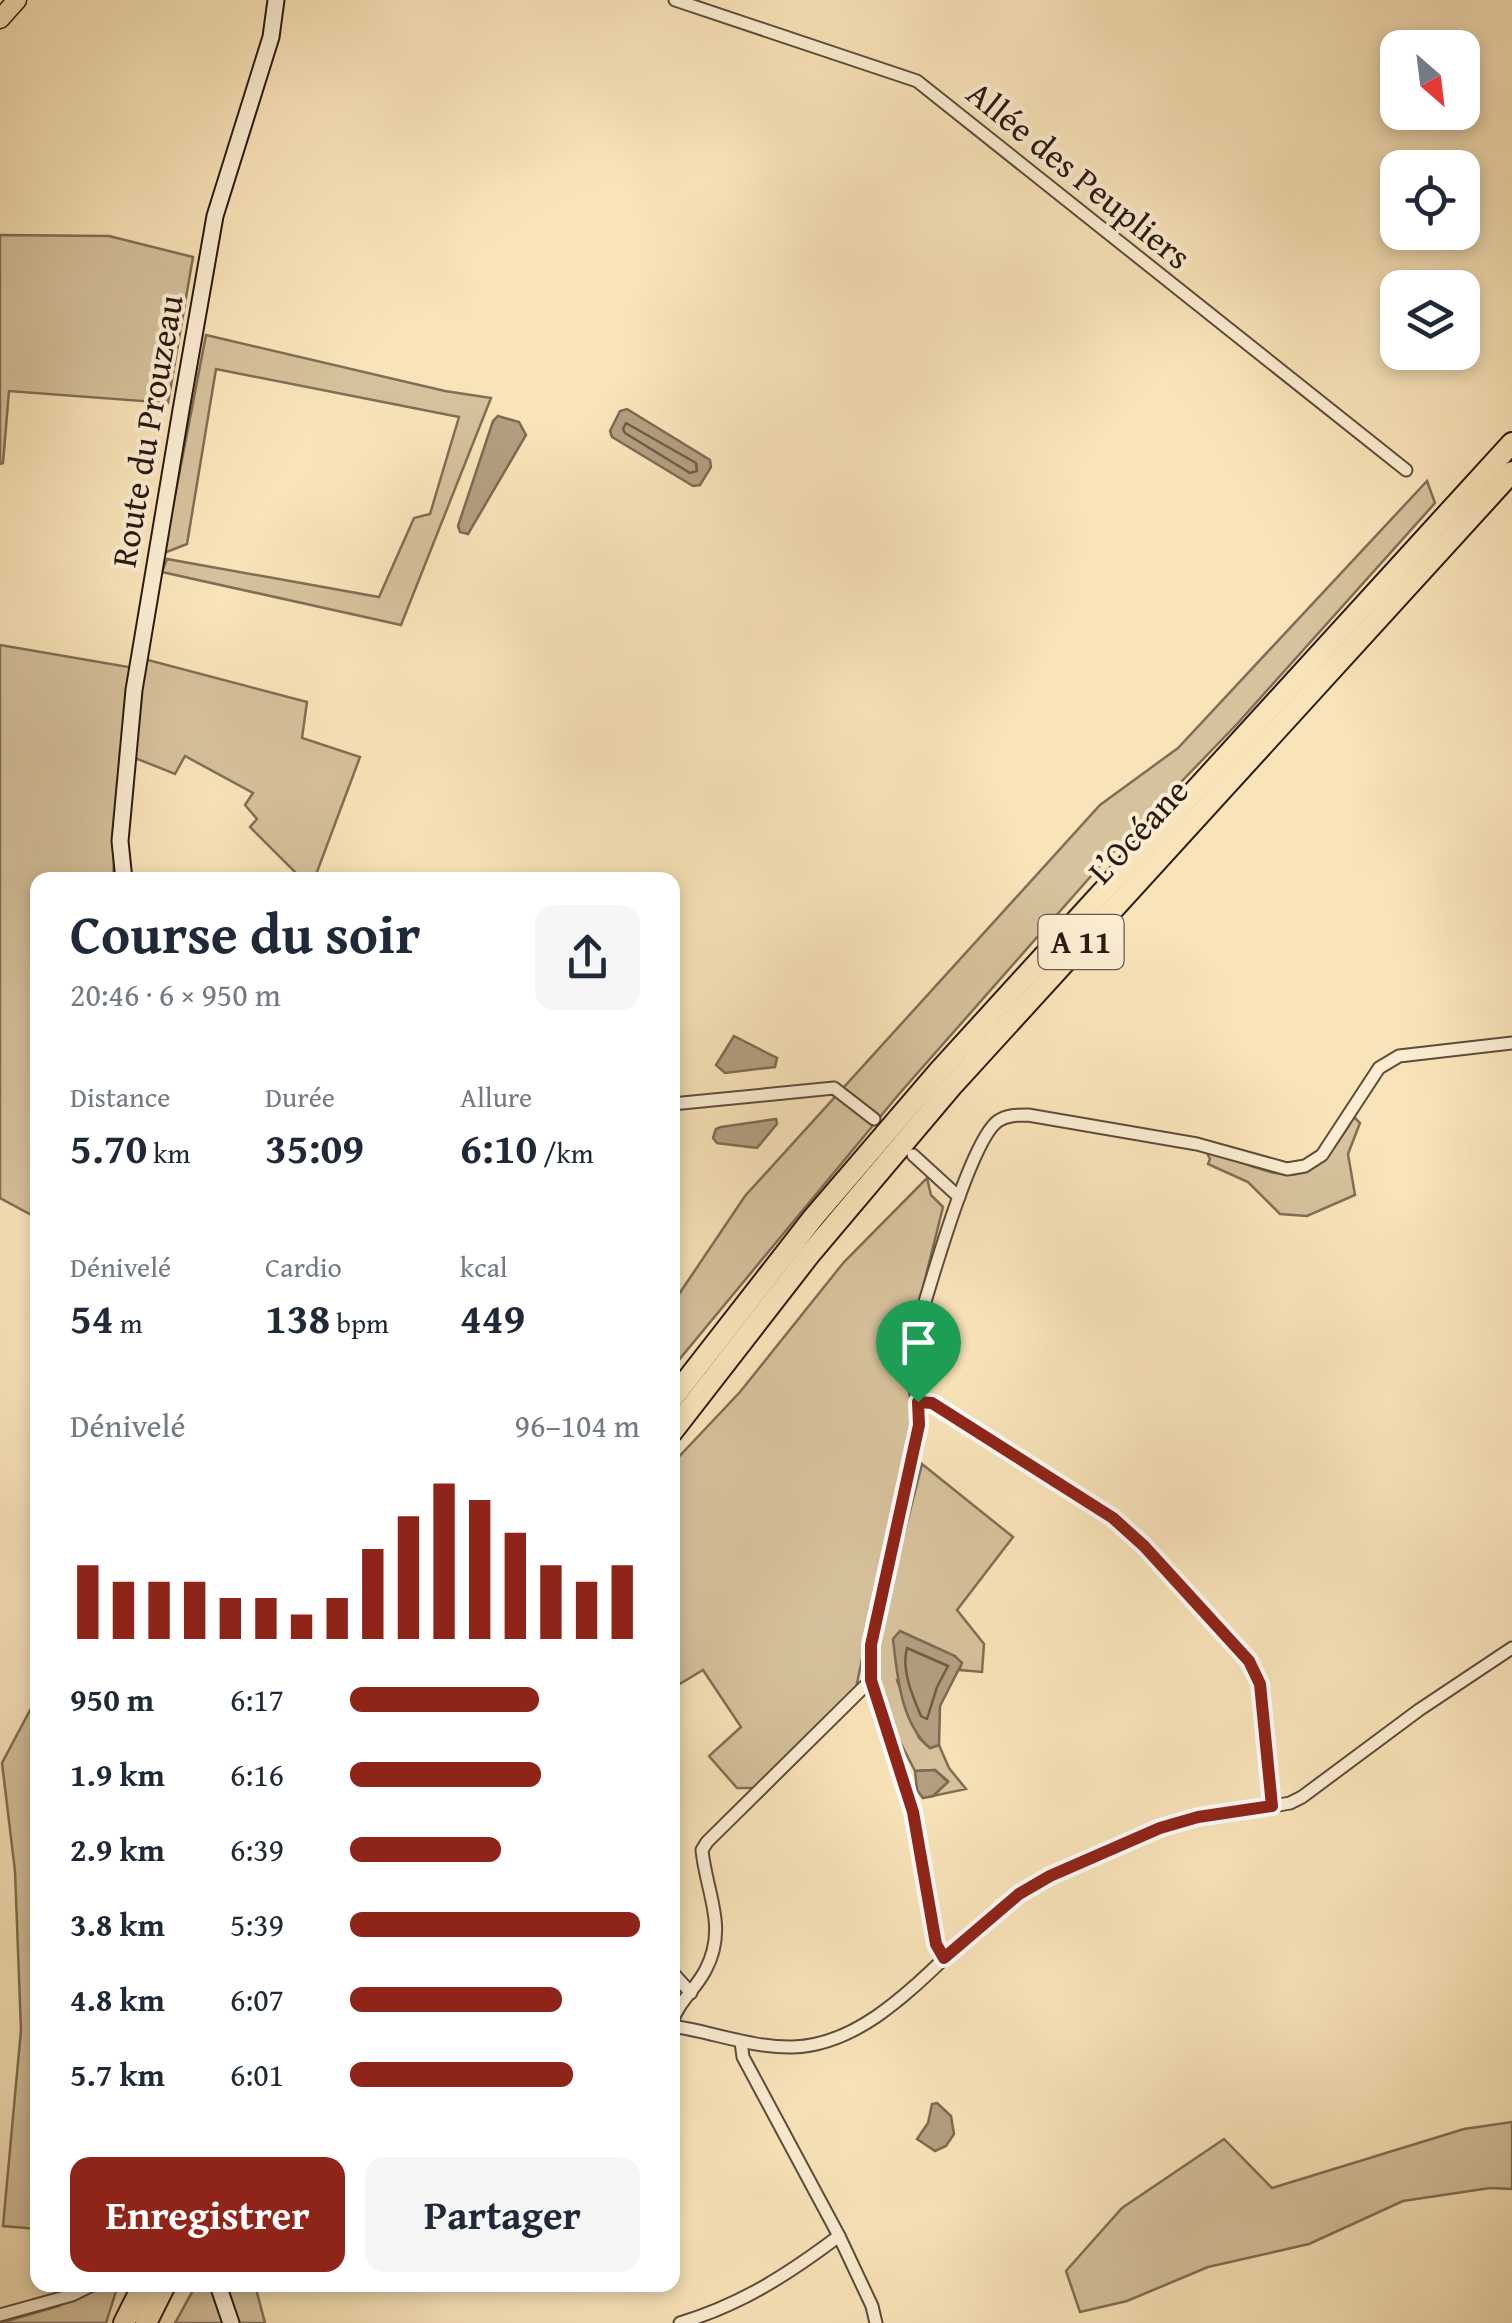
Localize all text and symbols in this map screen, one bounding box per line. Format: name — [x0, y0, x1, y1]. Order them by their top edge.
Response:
north arrow — [1380, 30, 1480, 130]
map controls — [1380, 30, 1480, 370]
street label: Allée des Peupliers — [956, 68, 1202, 281]
button: locate — [1380, 150, 1480, 250]
button: layers — [1380, 270, 1480, 370]
street label: Route du Prouzeau — [97, 291, 196, 571]
street label: L’Océane — [1075, 767, 1200, 895]
text: Course du soir — [70, 893, 420, 973]
button: share — [535, 905, 640, 1010]
road number: A 11 — [1038, 915, 1124, 969]
text: 20:46 · 6 × 950 m — [70, 971, 281, 1018]
text: Distance — [70, 1076, 170, 1117]
text: Durée — [265, 1076, 335, 1117]
text: Allure — [460, 1076, 532, 1117]
text: 5.70 — [70, 1117, 147, 1178]
text: 35:09 — [265, 1117, 364, 1178]
text: 6:10 — [460, 1117, 537, 1178]
text: km — [147, 1132, 190, 1173]
text: /km — [537, 1132, 594, 1173]
text: Dénivelé — [70, 1246, 171, 1287]
text: Cardio — [265, 1246, 342, 1287]
text: kcal — [460, 1246, 508, 1287]
text: 54 — [70, 1287, 114, 1348]
text: 138 — [265, 1287, 330, 1348]
text: 449 — [460, 1287, 525, 1348]
pin — [876, 1300, 961, 1403]
text: m — [114, 1302, 143, 1343]
text: bpm — [330, 1302, 389, 1343]
icon: arrive — [891, 1315, 946, 1370]
text: Dénivelé — [70, 1402, 186, 1449]
text: 96–104 m — [515, 1402, 640, 1449]
text: 950 m — [70, 1676, 154, 1723]
text: 6:17 — [230, 1676, 284, 1723]
text: 1.9 km — [70, 1751, 165, 1798]
text: 6:16 — [230, 1751, 284, 1798]
text: 2.9 km — [70, 1826, 165, 1873]
text: 6:39 — [230, 1826, 284, 1873]
text: 3.8 km — [70, 1901, 165, 1948]
text: 5:39 — [230, 1901, 284, 1948]
text: 4.8 km — [70, 1976, 165, 2023]
text: 6:07 — [230, 1976, 284, 2023]
text: 5.7 km — [70, 2051, 165, 2098]
text: 6:01 — [230, 2051, 284, 2098]
button: Enregistrer — [70, 2157, 345, 2272]
button: Partager — [365, 2157, 640, 2272]

